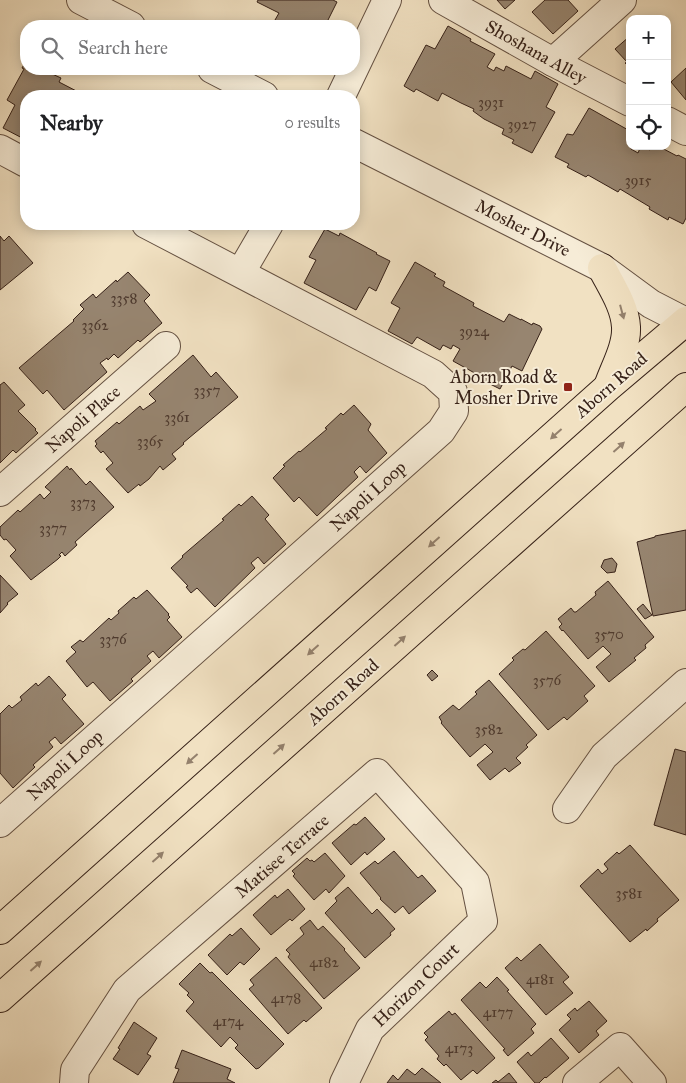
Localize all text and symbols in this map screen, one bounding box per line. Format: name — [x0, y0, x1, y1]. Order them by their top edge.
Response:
street label: Shoshana Alley — [481, 15, 591, 89]
map controls — [626, 15, 671, 150]
button: + — [626, 15, 671, 60]
search box — [20, 20, 360, 75]
icon: search — [38, 34, 66, 62]
text: Search here — [78, 36, 168, 59]
button: − — [626, 60, 671, 105]
house number: 3931 — [478, 93, 504, 111]
button: locate — [626, 105, 671, 150]
text: Nearby — [40, 110, 103, 136]
text: 0 results — [285, 113, 340, 132]
house number: 3927 — [507, 115, 537, 133]
house number: 3915 — [625, 171, 651, 189]
street label: Mosher Drive — [472, 195, 574, 261]
house number: 3358 — [111, 289, 137, 307]
one-way arrow — [618, 305, 626, 320]
house number: 3362 — [81, 316, 109, 334]
house number: 3924 — [459, 322, 490, 340]
street label: Aborn Road — [570, 348, 652, 423]
place label: Aborn Road & Mosher Drive — [449, 366, 558, 409]
street label: Napoli Place — [41, 380, 125, 458]
house number: 3357 — [194, 381, 220, 399]
marker: Aborn Road & Mosher Drive — [562, 381, 574, 393]
house number: 3361 — [164, 408, 190, 426]
one-way arrow — [550, 428, 562, 440]
house number: 3365 — [137, 432, 163, 450]
one-way arrow — [612, 441, 624, 453]
street label: Napoli Loop — [325, 456, 411, 536]
house number: 3373 — [70, 493, 96, 511]
house number: 3377 — [39, 519, 67, 537]
one-way arrow — [429, 536, 441, 548]
house number: 3570 — [594, 625, 624, 643]
house number: 3376 — [99, 630, 128, 648]
one-way arrow — [394, 635, 406, 647]
one-way arrow — [308, 644, 320, 656]
street label: Aborn Road — [302, 654, 383, 731]
house number: 3576 — [533, 671, 563, 689]
house number: 3582 — [475, 720, 504, 738]
street label: Napoli Loop — [22, 725, 108, 805]
one-way arrow — [272, 743, 284, 755]
one-way arrow — [186, 753, 199, 764]
street label: Matisee Terrace — [230, 809, 334, 903]
one-way arrow — [151, 852, 164, 863]
house number: 3581 — [616, 884, 643, 902]
street label: Horizon Court — [368, 938, 464, 1032]
house number: 4182 — [309, 953, 339, 971]
one-way arrow — [30, 960, 43, 971]
house number: 4181 — [526, 970, 554, 988]
house number: 4178 — [271, 989, 301, 1007]
house number: 4177 — [483, 1003, 513, 1021]
house number: 4174 — [213, 1012, 244, 1030]
house number: 4173 — [445, 1039, 473, 1057]

